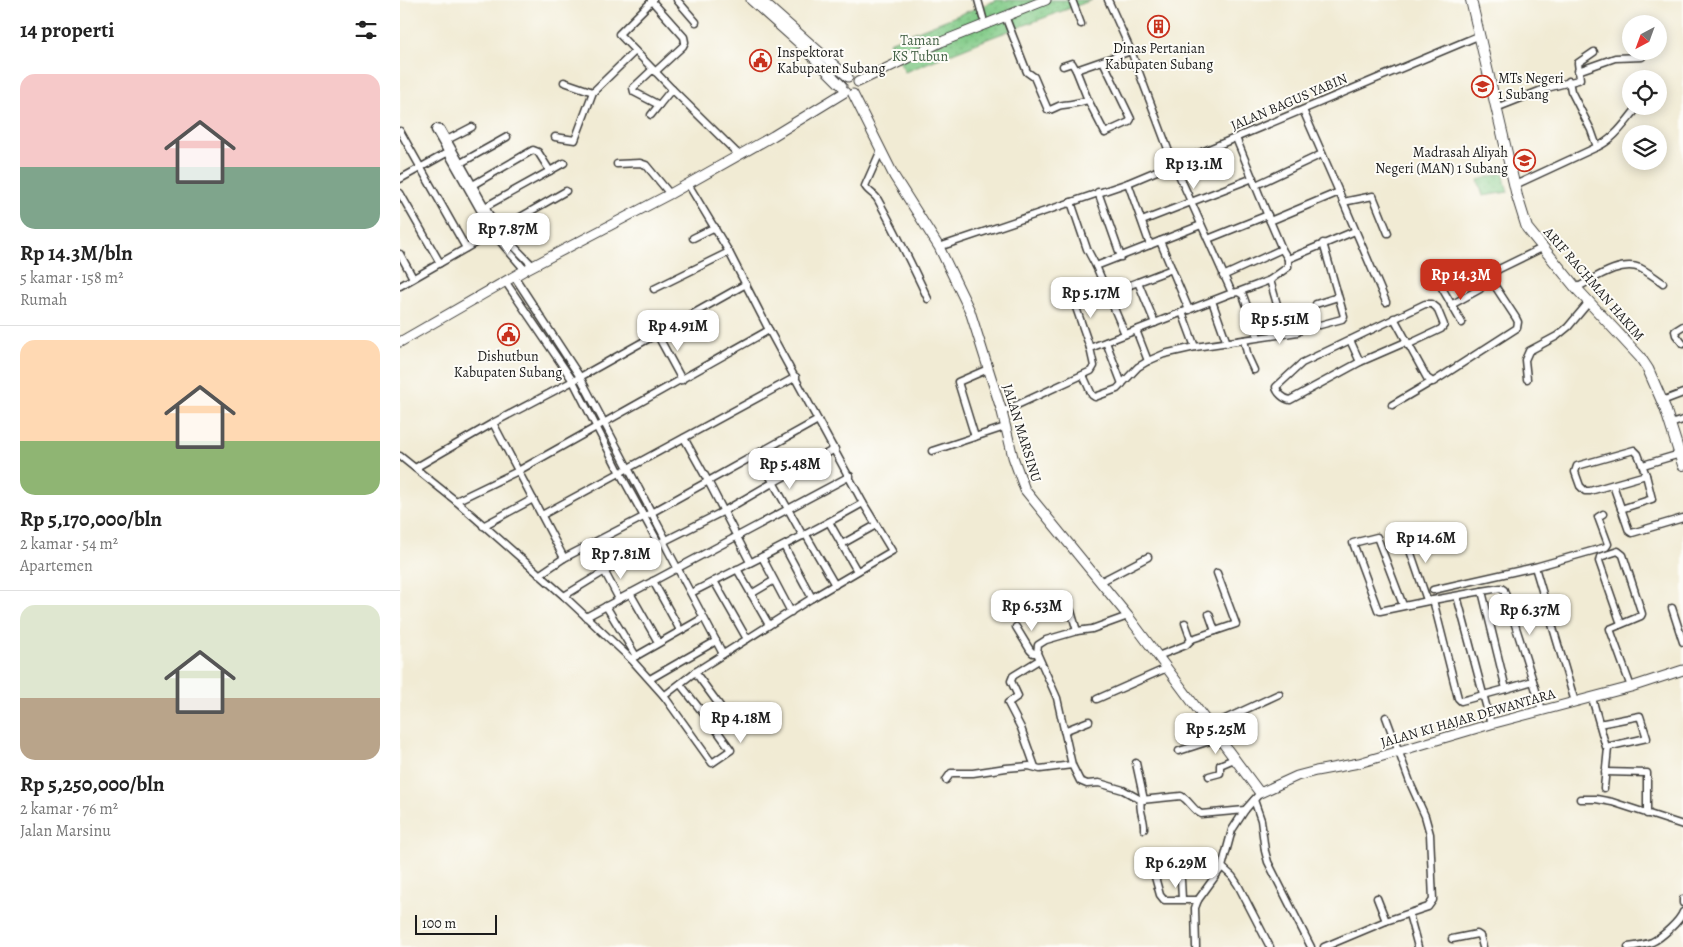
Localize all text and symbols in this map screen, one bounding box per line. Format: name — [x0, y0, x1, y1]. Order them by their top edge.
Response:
building icon: Dinas Pertanian Kabupaten Subang — [1147, 14, 1171, 38]
north arrow — [1622, 15, 1668, 60]
map controls — [1622, 15, 1667, 170]
text: 14 properti — [20, 16, 114, 44]
icon: filters — [352, 16, 380, 44]
park label: Taman KS Tubun — [892, 31, 948, 66]
place label: Dinas Pertanian Kabupaten Subang — [1105, 39, 1213, 74]
place label: Inspektorat Kabupaten Subang — [777, 43, 885, 78]
public building icon: Inspektorat Kabupaten Subang — [749, 48, 773, 72]
street label: JALAN BAGUS YABIN — [1228, 69, 1350, 135]
place label: MTs Negeri 1 Subang — [1498, 69, 1564, 104]
button: locate — [1622, 70, 1667, 115]
school or university icon: MTs Negeri 1 Subang — [1470, 74, 1494, 98]
icon: home — [155, 107, 245, 197]
button: layers — [1622, 125, 1667, 170]
place label: Madrasah Aliyah Negeri (MAN) 1 Subang — [1375, 143, 1509, 178]
pin: Rp 13.1M — [1142, 148, 1246, 190]
school or university icon: Madrasah Aliyah Negeri (MAN) 1 Subang — [1512, 148, 1536, 172]
text: Rp 13.1M — [1165, 153, 1223, 175]
pin: Rp 7.87M — [456, 212, 560, 255]
text: Rp 7.87M — [478, 218, 538, 240]
street label: ARIF RACHMAN HAKIM — [1539, 222, 1649, 345]
text: Rp 14.3M/bln — [20, 239, 133, 267]
pin: Rp 14.3M — [1409, 258, 1513, 301]
text: Rp 14.3M — [1431, 264, 1491, 286]
text: 5 kamar · 158 m² — [20, 267, 123, 289]
pin: Rp 5.17M — [1039, 276, 1143, 319]
text: Rp 5.17M — [1062, 282, 1120, 304]
text: Rumah — [20, 289, 67, 311]
pin: Rp 5.51M — [1228, 302, 1332, 345]
text: Rp 5.51M — [1251, 308, 1309, 330]
pin: Rp 4.91M — [626, 310, 730, 352]
text: Rp 4.91M — [648, 315, 708, 337]
public building icon: Dishutbun Kabupaten Subang — [496, 322, 520, 346]
place label: Dishutbun Kabupaten Subang — [454, 347, 562, 382]
icon: home — [155, 372, 245, 462]
street label: JALAN MARSINU — [998, 382, 1046, 485]
pin: Rp 5.48M — [738, 448, 842, 490]
text: Rp 5.48M — [759, 453, 821, 475]
text: Rp 5,170,000/bln — [20, 505, 162, 533]
pin: Rp 14.6M — [1374, 522, 1478, 564]
text: Rp 14.6M — [1396, 527, 1456, 549]
text: 2 kamar · 54 m² — [20, 533, 118, 555]
pin: Rp 7.81M — [569, 538, 673, 580]
text: Rp 7.81M — [591, 543, 651, 565]
text: Apartemen — [20, 555, 93, 577]
pin: Rp 6.53M — [980, 590, 1084, 632]
pin: Rp 6.37M — [1478, 594, 1582, 636]
text: Rp 6.53M — [1002, 595, 1062, 617]
text: Rp 6.37M — [1500, 599, 1560, 621]
icon: home — [155, 637, 245, 727]
street label: JALAN KI HAJAR DEWANTARA — [1378, 684, 1558, 752]
pin: Rp 4.18M — [689, 702, 793, 744]
text: Rp 4.18M — [711, 707, 771, 729]
pin: Rp 5.25M — [1164, 712, 1268, 755]
text: Rp 5.25M — [1186, 718, 1246, 740]
text: Rp 5,250,000/bln — [20, 770, 165, 798]
text: 2 kamar · 76 m² — [20, 798, 118, 820]
text: Jalan Marsinu — [20, 820, 111, 842]
pin: Rp 6.29M — [1124, 846, 1228, 889]
text: Rp 6.29M — [1145, 852, 1207, 874]
scale bar — [415, 912, 498, 935]
text: 100 m — [422, 914, 456, 933]

